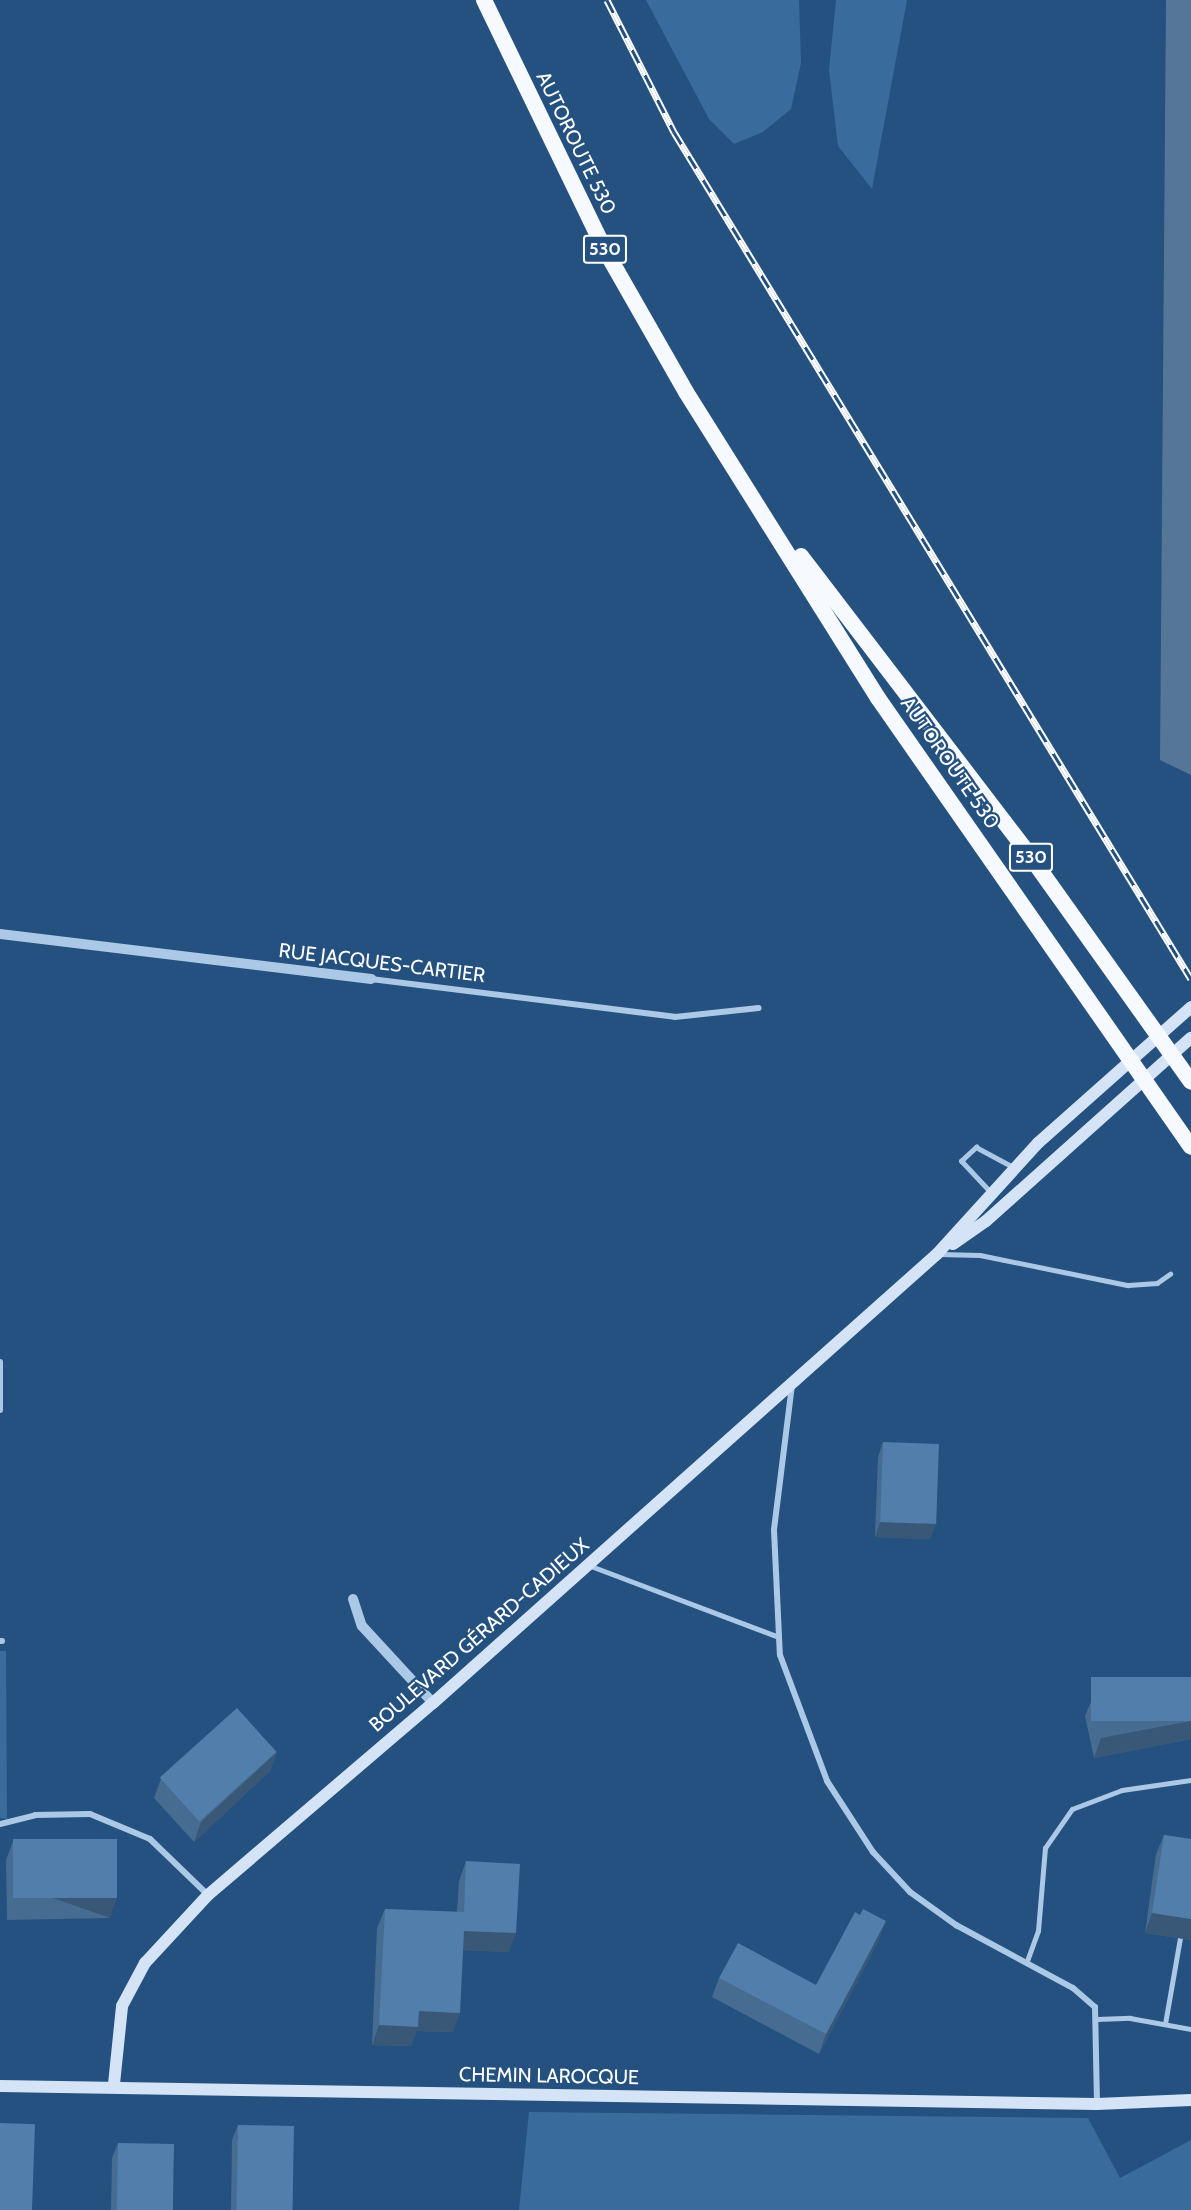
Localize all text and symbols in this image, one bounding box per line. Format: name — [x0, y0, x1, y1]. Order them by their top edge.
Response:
street label: AUTOROUTE 530 — [531, 68, 621, 218]
road number: 530 — [582, 234, 628, 264]
street label: AUTOROUTE 530 — [895, 692, 1005, 834]
road number: 530 — [1008, 842, 1054, 872]
street label: RUE JACQUES-CARTIER — [277, 938, 487, 988]
street label: BOULEVARD GÉRARD-CADIEUX — [364, 1533, 594, 1737]
street label: CHEMIN LAROCQUE — [459, 2062, 639, 2090]

